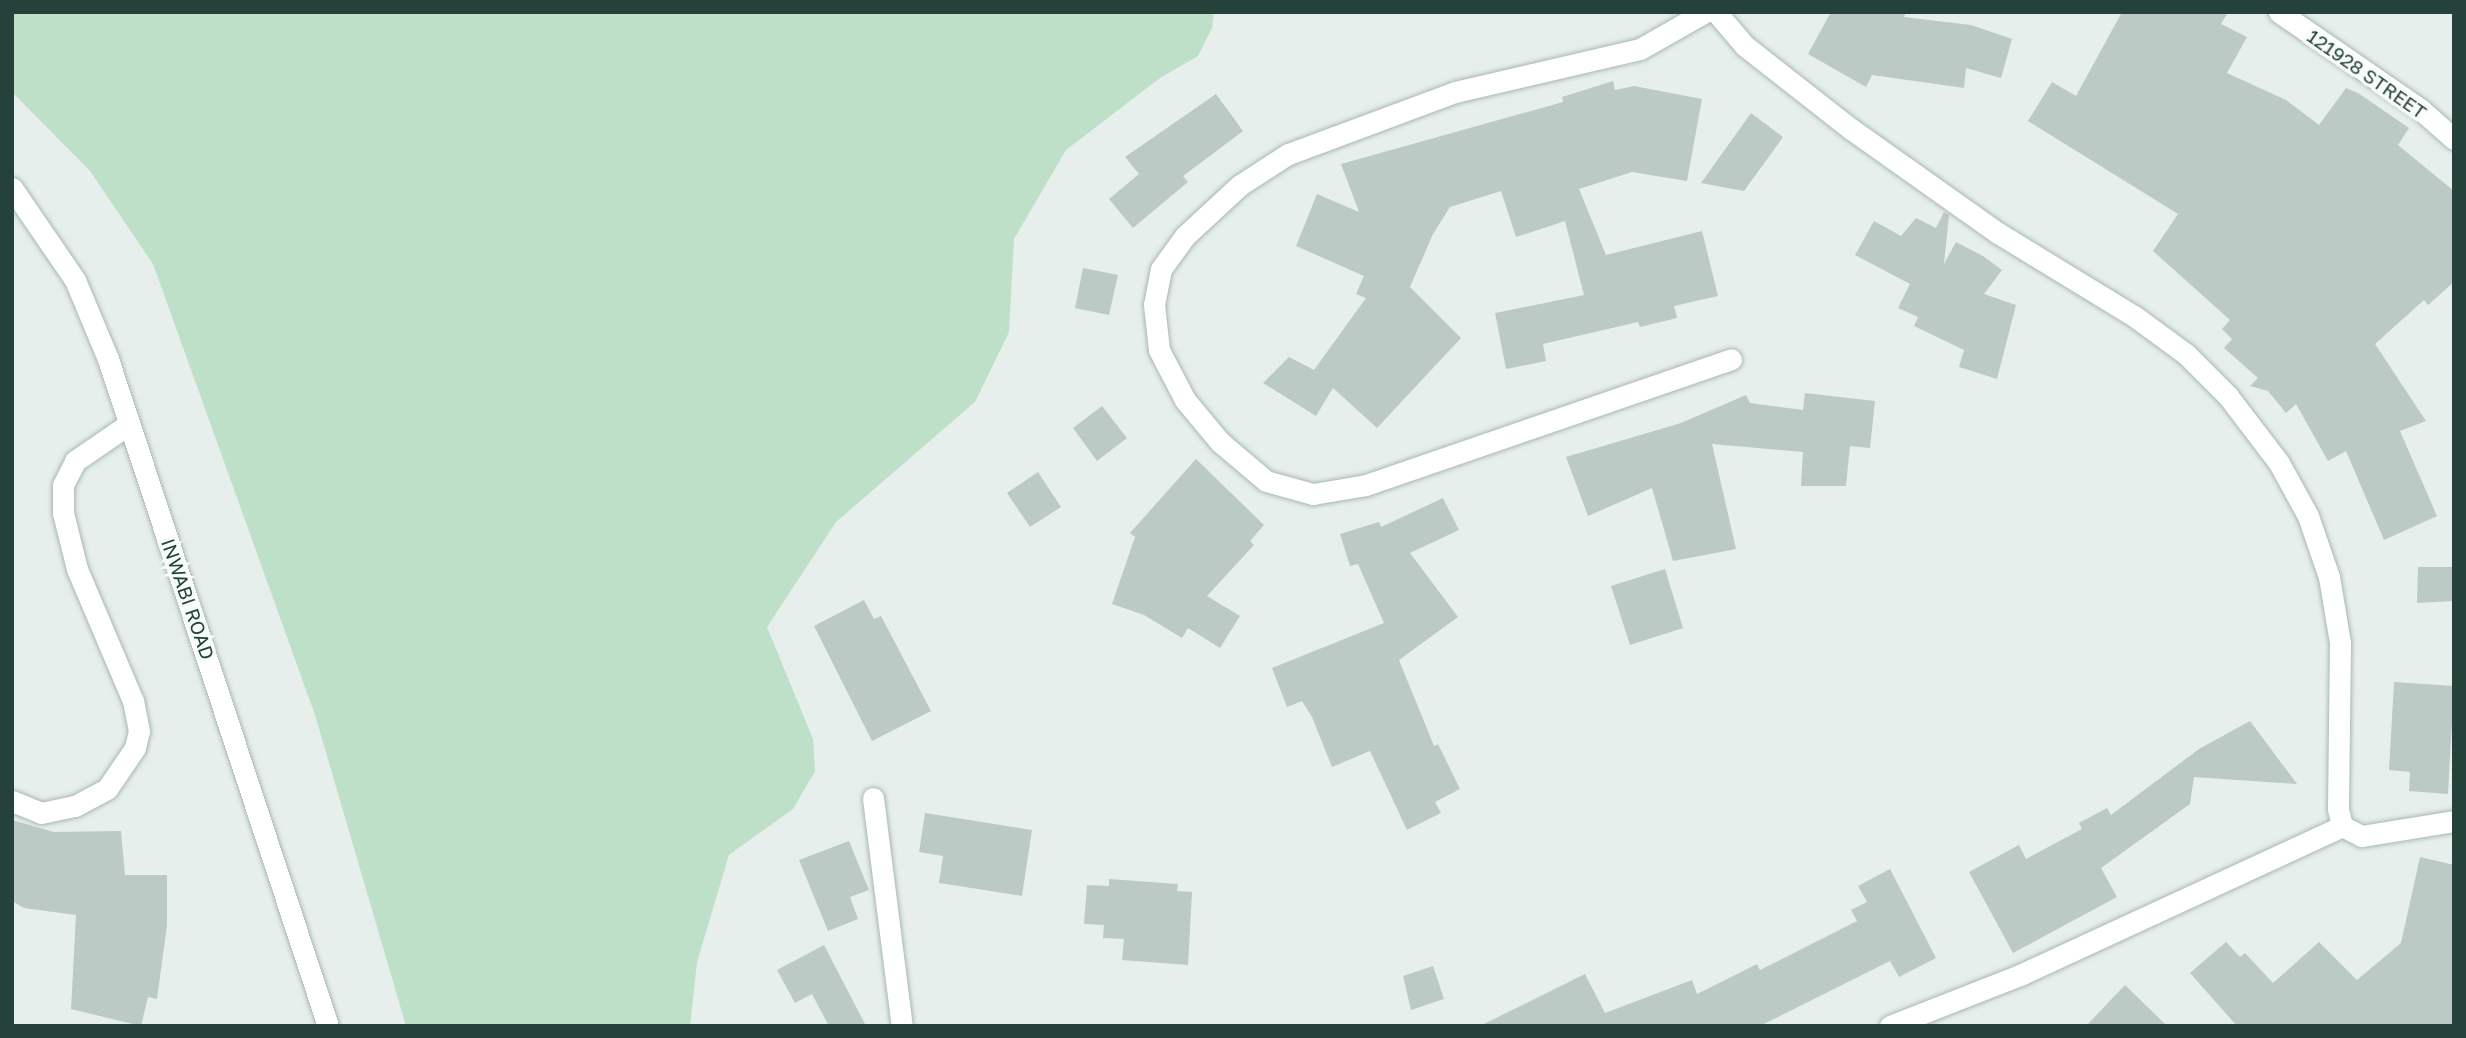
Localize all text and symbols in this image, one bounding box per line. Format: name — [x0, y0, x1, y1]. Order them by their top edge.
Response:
street label: 121928 STREET — [2303, 24, 2431, 124]
street label: INWABI ROAD — [157, 536, 219, 662]

